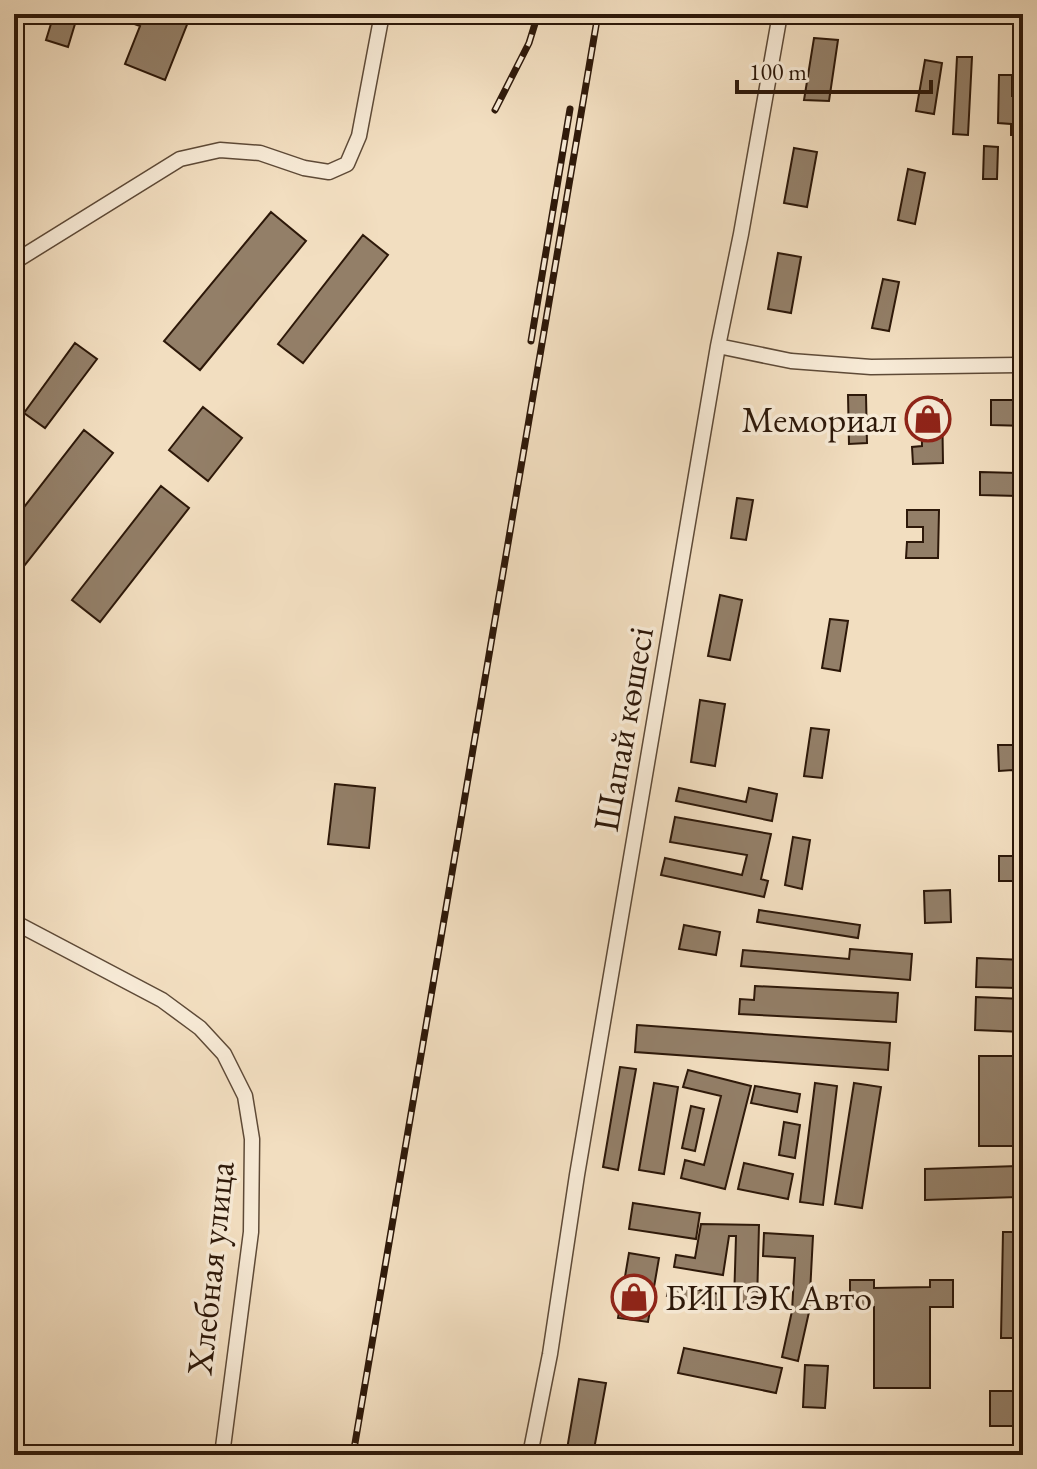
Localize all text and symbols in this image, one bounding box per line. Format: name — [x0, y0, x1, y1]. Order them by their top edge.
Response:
scale bar — [737, 44, 931, 94]
text: 100 m — [749, 56, 807, 87]
shop icon: Мемориал — [904, 395, 952, 443]
place label: Мемориал — [742, 396, 897, 443]
street label: Шапай көшесі — [582, 623, 664, 835]
street label: Хлебная улица — [175, 1158, 245, 1378]
shop icon: БИПЭК Авто — [610, 1273, 658, 1321]
place label: БИПЭК Авто — [665, 1274, 872, 1321]

